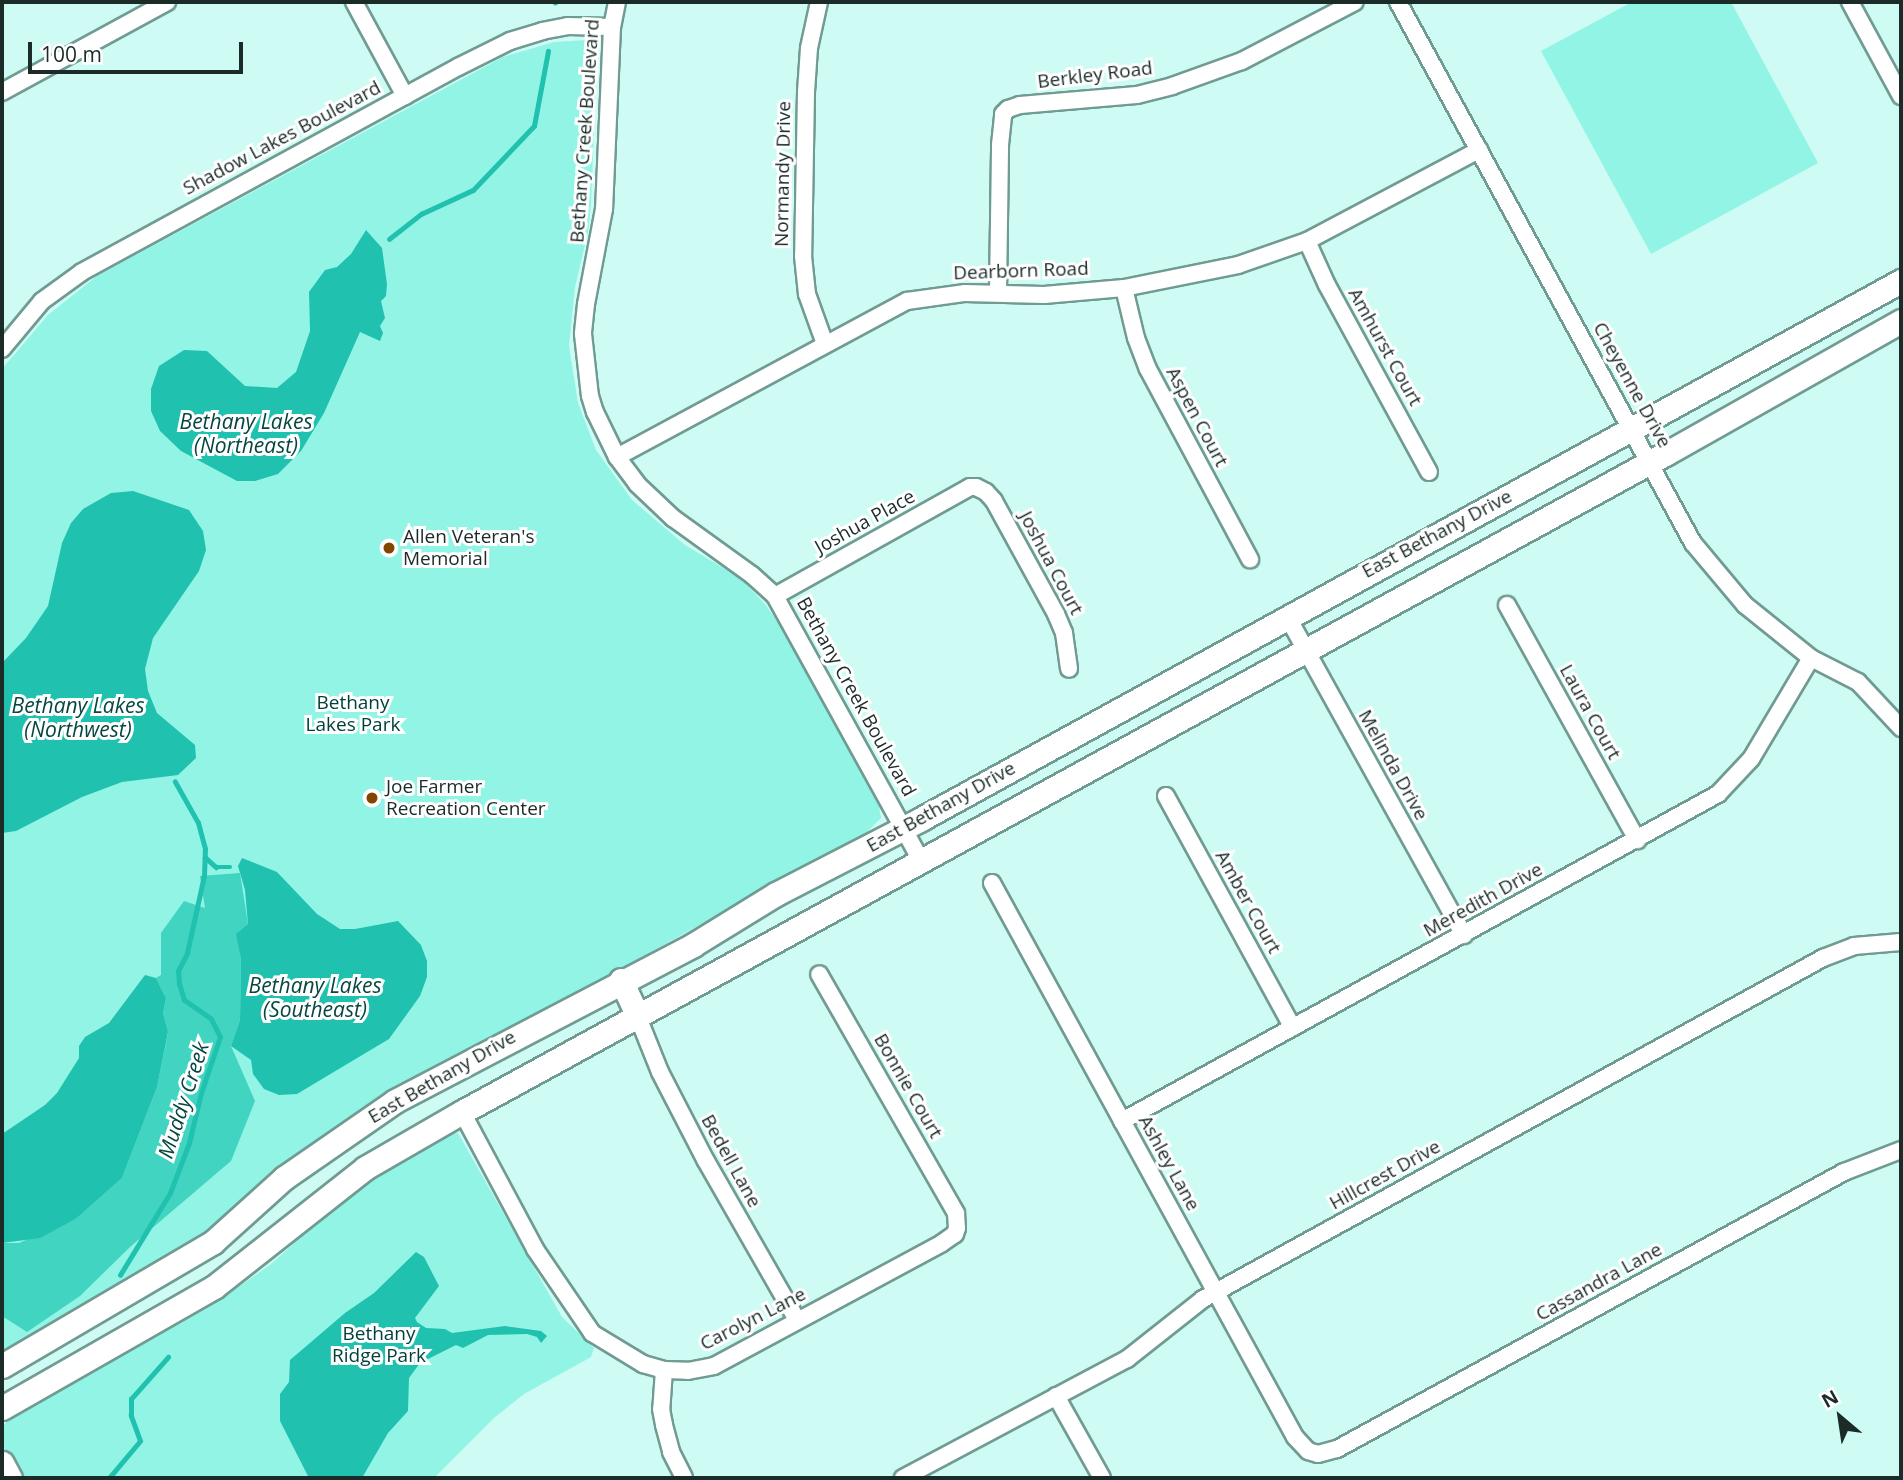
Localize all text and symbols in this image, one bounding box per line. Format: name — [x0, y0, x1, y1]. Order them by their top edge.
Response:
street label: Bethany Creek Boulevard — [566, 18, 604, 244]
scale bar — [32, 28, 247, 72]
text: 100 m — [41, 40, 102, 68]
street label: Berkley Road — [1036, 57, 1154, 93]
street label: Shadow Lakes Boulevard — [179, 76, 385, 200]
street label: Normandy Drive — [770, 101, 796, 247]
street label: Dearborn Road — [953, 257, 1089, 285]
street label: Amhurst Court — [1343, 284, 1427, 410]
street label: Cheyenne Drive — [1588, 318, 1676, 452]
street label: Aspen Court — [1161, 363, 1233, 471]
water label: Bethany Lakes (Northeast) — [180, 408, 312, 458]
street label: Joshua Place — [811, 485, 919, 559]
street label: East Bethany Drive — [1358, 485, 1516, 583]
street label: Joshua Court — [1014, 507, 1088, 619]
place label: Allen Veteran's Memorial — [403, 526, 534, 570]
marker: Allen Veteran's Memorial — [381, 540, 397, 556]
street label: Bethany Creek Boulevard — [792, 593, 920, 801]
street label: Laura Court — [1555, 661, 1625, 763]
water label: Bethany Lakes (Northwest) — [12, 692, 144, 742]
park label: Bethany Lakes Park — [306, 692, 400, 736]
street label: Melinda Drive — [1353, 706, 1433, 824]
street label: East Bethany Drive — [863, 757, 1019, 857]
place label: Joe Farmer Recreation Center — [386, 776, 546, 820]
marker: Joe Farmer Recreation Center — [364, 790, 380, 806]
street label: Amber Court — [1210, 847, 1286, 957]
street label: Meredith Drive — [1420, 858, 1546, 942]
water label: Bethany Lakes (Southeast) — [249, 972, 381, 1022]
street label: East Bethany Drive — [364, 1026, 520, 1128]
street label: Bonnie Court — [869, 1030, 947, 1142]
water label: Muddy Creek — [152, 1039, 214, 1161]
street label: Bedell Lane — [696, 1111, 766, 1211]
street label: Ashley Lane — [1133, 1111, 1205, 1215]
street label: Hillcrest Drive — [1326, 1135, 1444, 1215]
street label: Cassandra Lane — [1532, 1238, 1666, 1326]
street label: Carolyn Lane — [696, 1283, 810, 1355]
park label: Bethany Ridge Park — [332, 1323, 426, 1367]
north arrow — [1805, 1382, 1875, 1452]
text: N — [1817, 1384, 1843, 1414]

